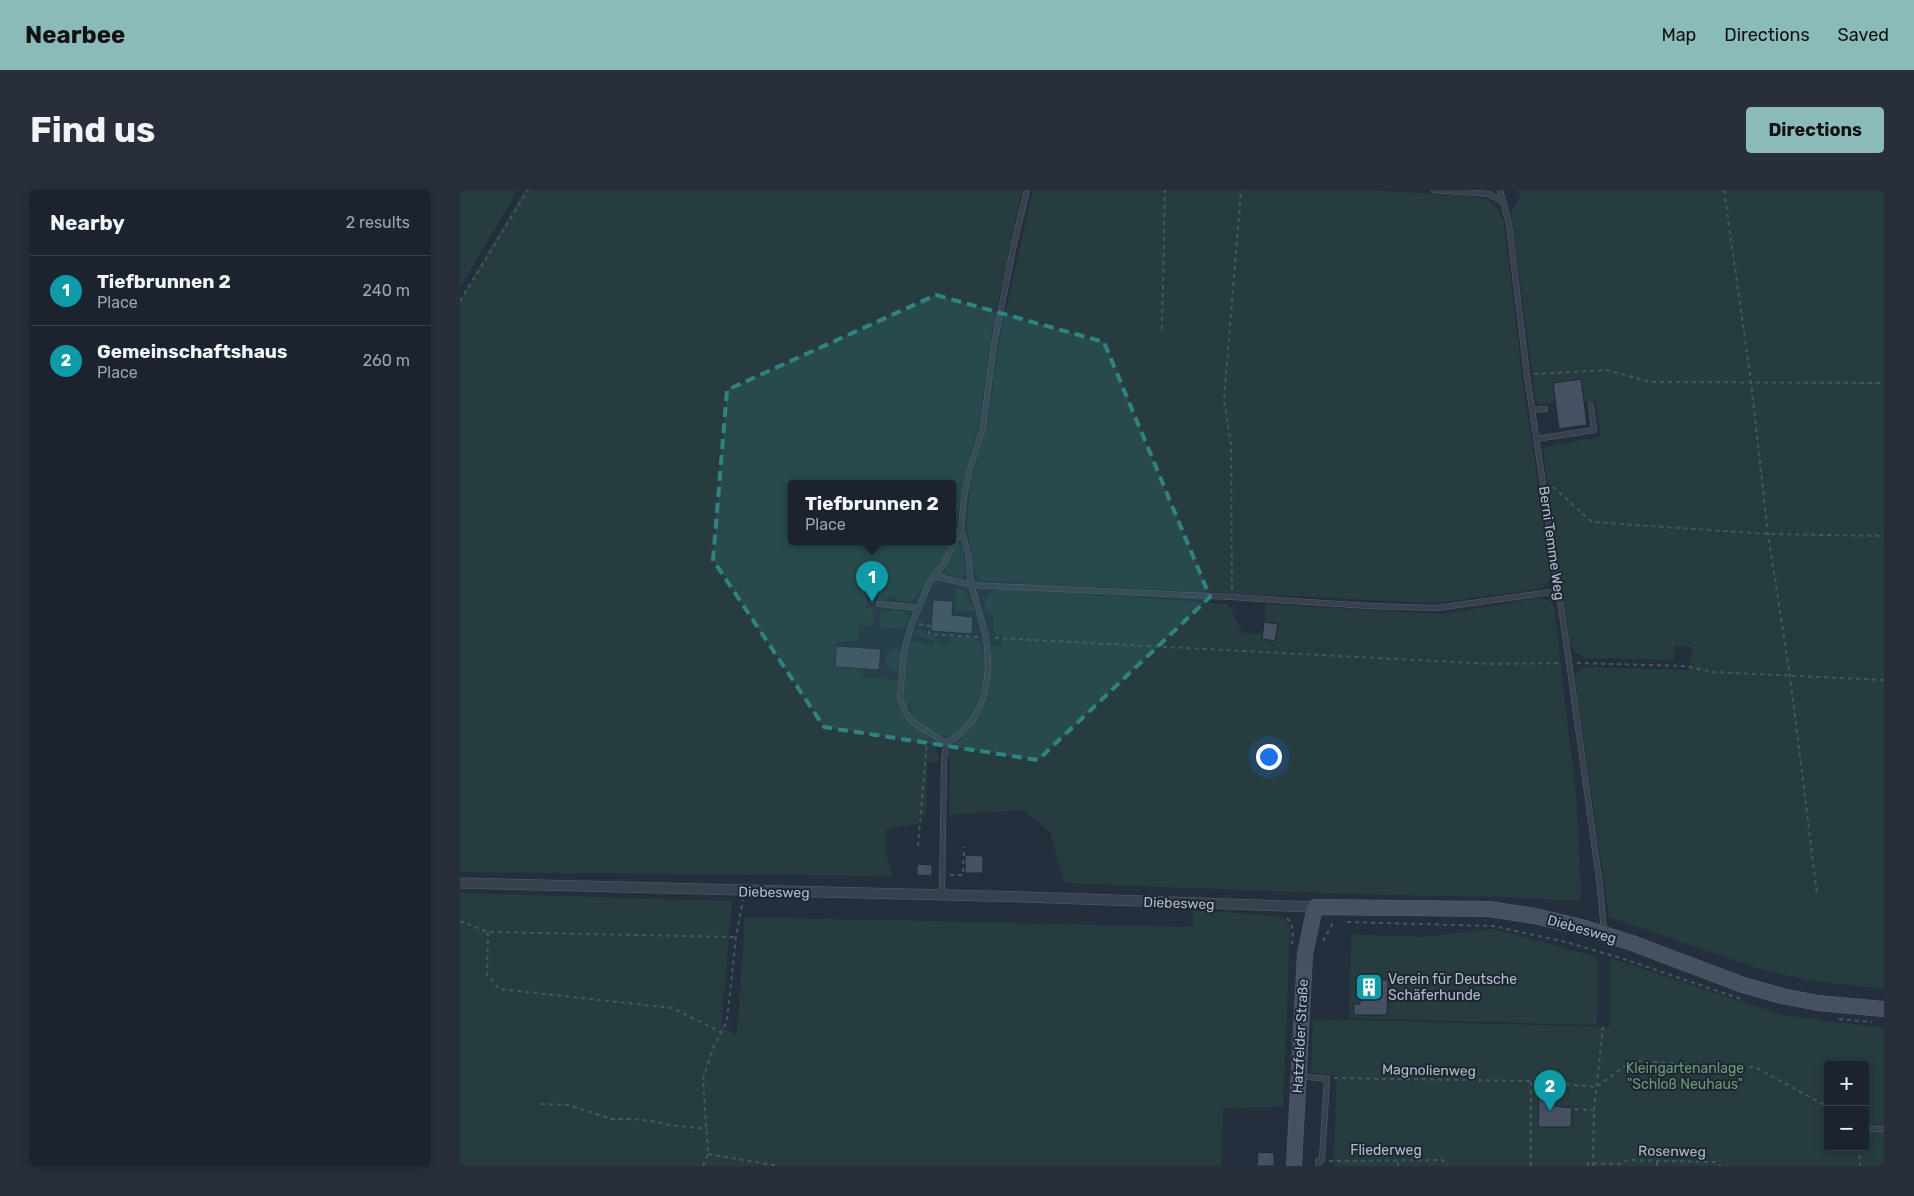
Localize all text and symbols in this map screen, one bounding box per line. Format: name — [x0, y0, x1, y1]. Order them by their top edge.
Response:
text: Nearbee — [25, 21, 125, 49]
text: Map — [1661, 24, 1696, 46]
text: Directions — [1724, 24, 1810, 46]
text: Saved — [1838, 24, 1889, 46]
button: Directions — [1746, 107, 1884, 153]
text: Find us — [30, 109, 155, 151]
text: Nearby — [50, 210, 125, 235]
text: 2 results — [346, 213, 410, 232]
text: Tiefbrunnen 2 — [97, 270, 231, 293]
text: 1 — [62, 281, 70, 300]
text: 240 m — [363, 281, 410, 300]
text: Place — [97, 293, 138, 312]
text: Gemeinschaftshaus — [97, 340, 288, 363]
text: 2 — [61, 351, 71, 370]
text: 260 m — [363, 351, 410, 370]
text: Place — [97, 363, 138, 382]
popup — [788, 480, 956, 545]
street label: Berni Temme Weg — [1535, 485, 1568, 601]
text: Tiefbrunnen 2 — [805, 492, 939, 515]
text: Place — [805, 515, 846, 534]
pin: 1 — [856, 561, 888, 602]
your location — [1256, 744, 1282, 770]
street label: Diebesweg — [738, 883, 810, 902]
street label: Diebesweg — [1143, 894, 1215, 913]
street label: Diebesweg — [1545, 911, 1618, 947]
place label: Verein für Deutsche Schäferhunde — [1388, 971, 1517, 1004]
building icon: Verein für Deutsche Schäferhunde — [1354, 972, 1384, 1002]
street label: Hatzfelder Straße — [1289, 978, 1312, 1094]
park label: Kleingartenanlage "Schloß Neuhaus" — [1626, 1060, 1744, 1093]
street label: Magnolienweg — [1382, 1061, 1476, 1080]
map controls — [1824, 1061, 1869, 1151]
button: + — [1824, 1061, 1869, 1106]
pin: 2 — [1534, 1070, 1566, 1111]
button: − — [1824, 1106, 1869, 1151]
street label: Fliederweg — [1350, 1142, 1422, 1159]
street label: Rosenweg — [1638, 1142, 1706, 1161]

